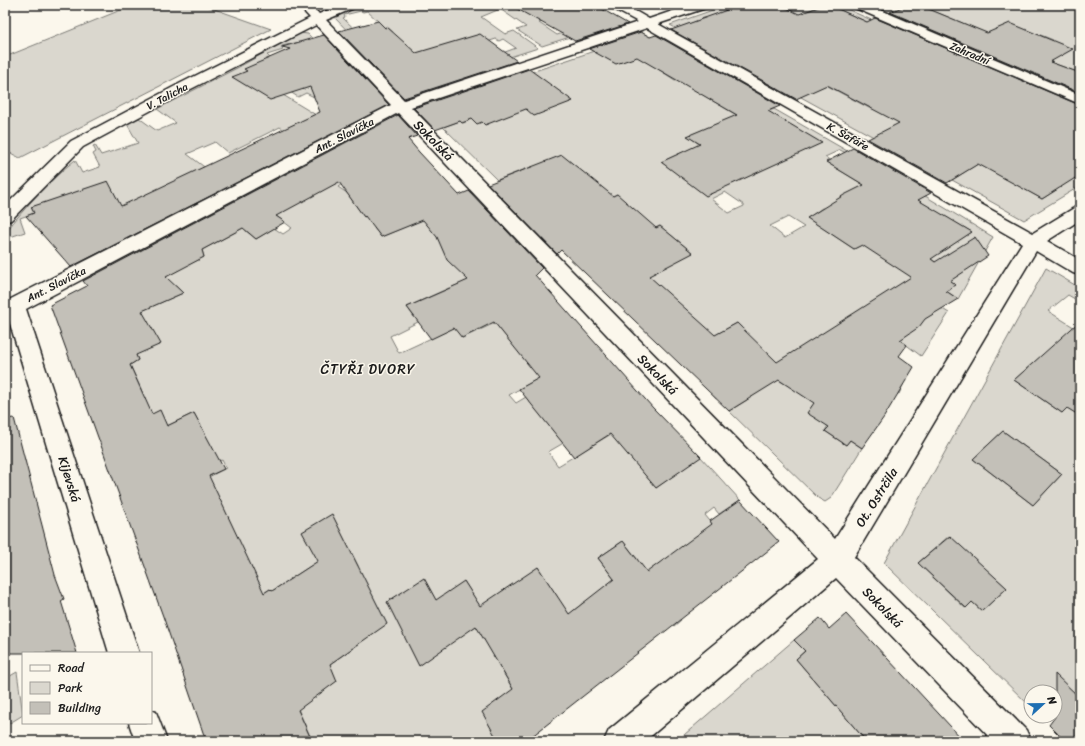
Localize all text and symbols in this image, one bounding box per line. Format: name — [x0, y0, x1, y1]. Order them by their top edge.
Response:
street label: Zahradní — [947, 36, 995, 71]
street label: V. Talicha — [143, 77, 192, 115]
street label: Ant. Slavíčka — [310, 112, 378, 159]
street label: Sokolská — [408, 114, 460, 167]
street label: K. Šafáře — [823, 117, 873, 156]
street label: Ant. Slavíčka — [22, 261, 90, 308]
street label: Sokolská — [632, 348, 684, 401]
district label: ČTYŘI DVORY — [321, 357, 416, 382]
street label: Kijevská — [52, 453, 88, 506]
street label: Ot. Ostrčila — [849, 462, 904, 532]
street label: Sokolská — [857, 581, 909, 634]
legend — [22, 652, 152, 724]
text: Road — [58, 657, 85, 679]
text: Park — [58, 677, 83, 699]
north arrow — [1023, 684, 1063, 724]
text: N — [1041, 692, 1062, 708]
text: Building — [58, 697, 101, 719]

